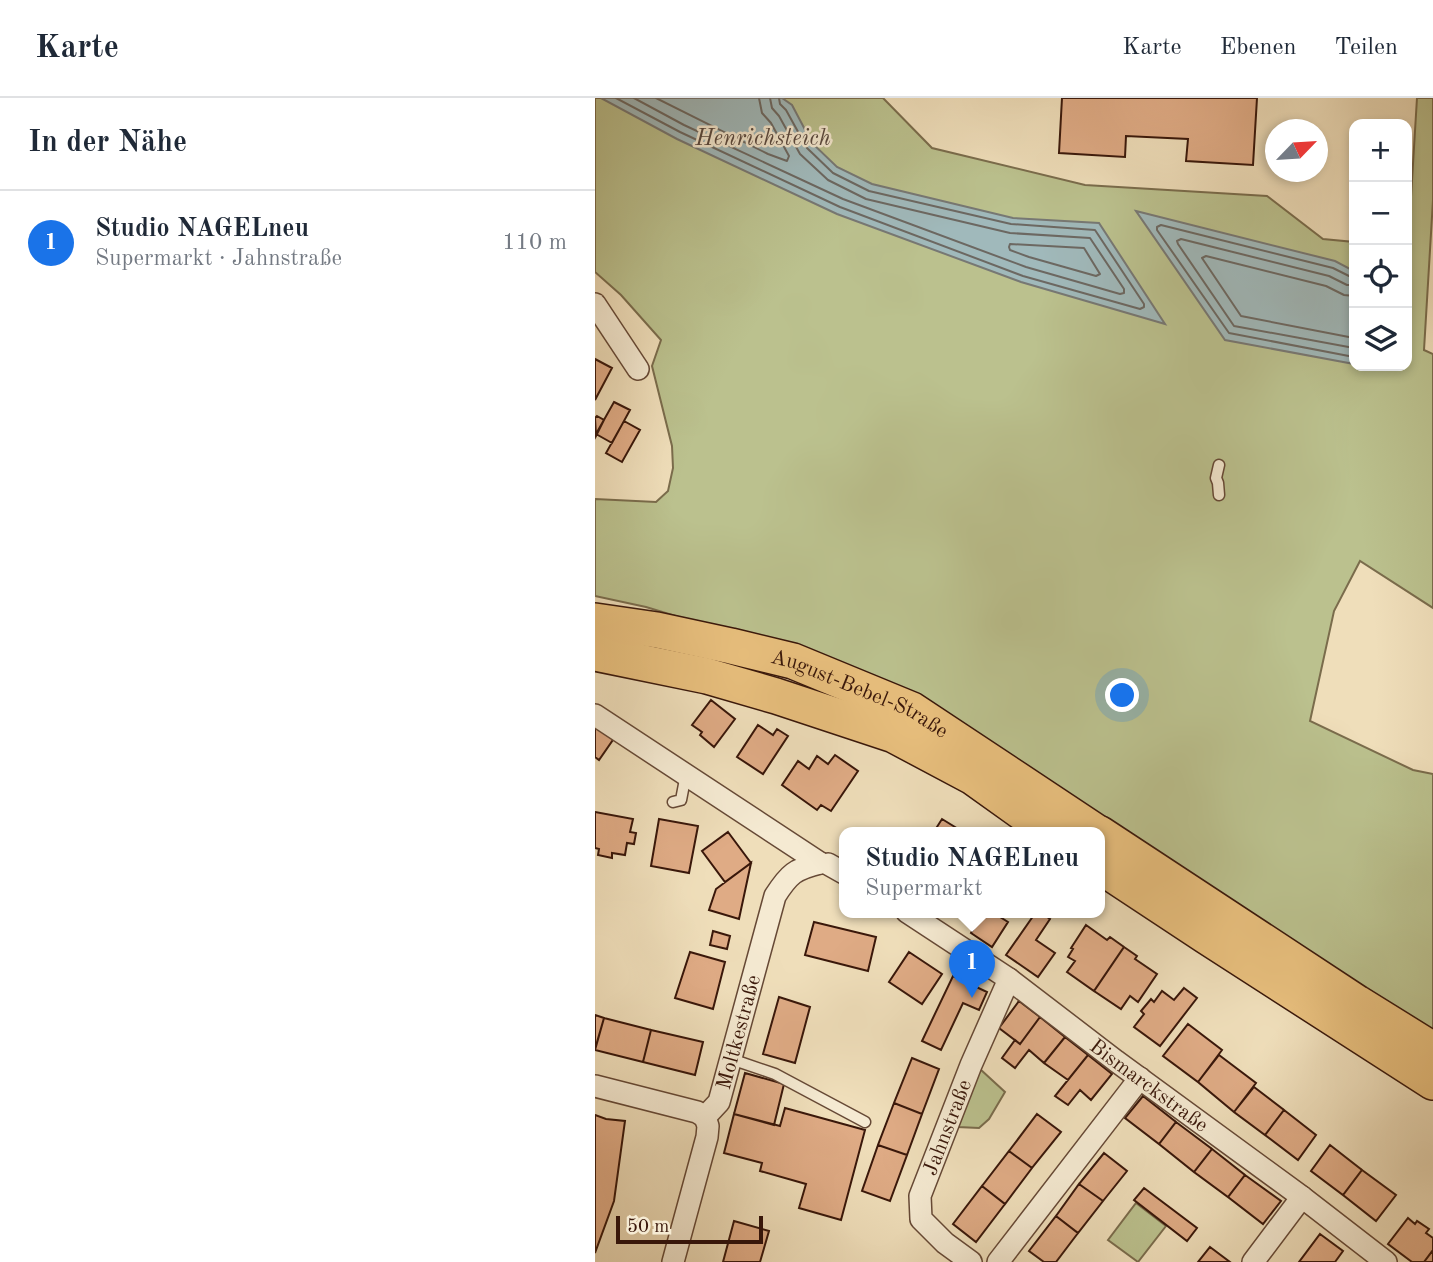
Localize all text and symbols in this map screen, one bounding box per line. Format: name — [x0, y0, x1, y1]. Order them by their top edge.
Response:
text: Karte — [35, 32, 119, 65]
text: Karte — [1122, 36, 1182, 60]
text: Ebenen — [1220, 36, 1296, 60]
text: Teilen — [1334, 36, 1398, 60]
north arrow — [1265, 119, 1328, 182]
map controls — [1349, 119, 1412, 371]
button: + — [1349, 119, 1412, 182]
water label: Henrichsteich — [694, 127, 831, 150]
text: In der Nähe — [28, 128, 187, 158]
button: − — [1349, 182, 1412, 245]
text: Studio NAGELneu — [95, 216, 309, 242]
text: 1 — [44, 231, 58, 254]
text: 110 m — [502, 231, 567, 254]
button: locate — [1349, 245, 1412, 308]
text: Supermarkt · Jahnstraße — [95, 247, 342, 270]
button: layers — [1349, 308, 1412, 371]
street label: August-Bebel-Straße — [769, 647, 951, 743]
your location — [1105, 678, 1139, 712]
popup — [839, 827, 1105, 918]
text: Studio NAGELneu — [865, 846, 1079, 872]
text: Supermarkt — [865, 877, 983, 900]
pin: 1 — [949, 940, 995, 998]
street label: Moltkestraße — [714, 973, 765, 1092]
street label: Bismarckstraße — [1085, 1036, 1212, 1137]
street label: Jahnstraße — [920, 1077, 976, 1178]
scale bar — [616, 1213, 763, 1245]
text: 50 m — [627, 1218, 669, 1237]

